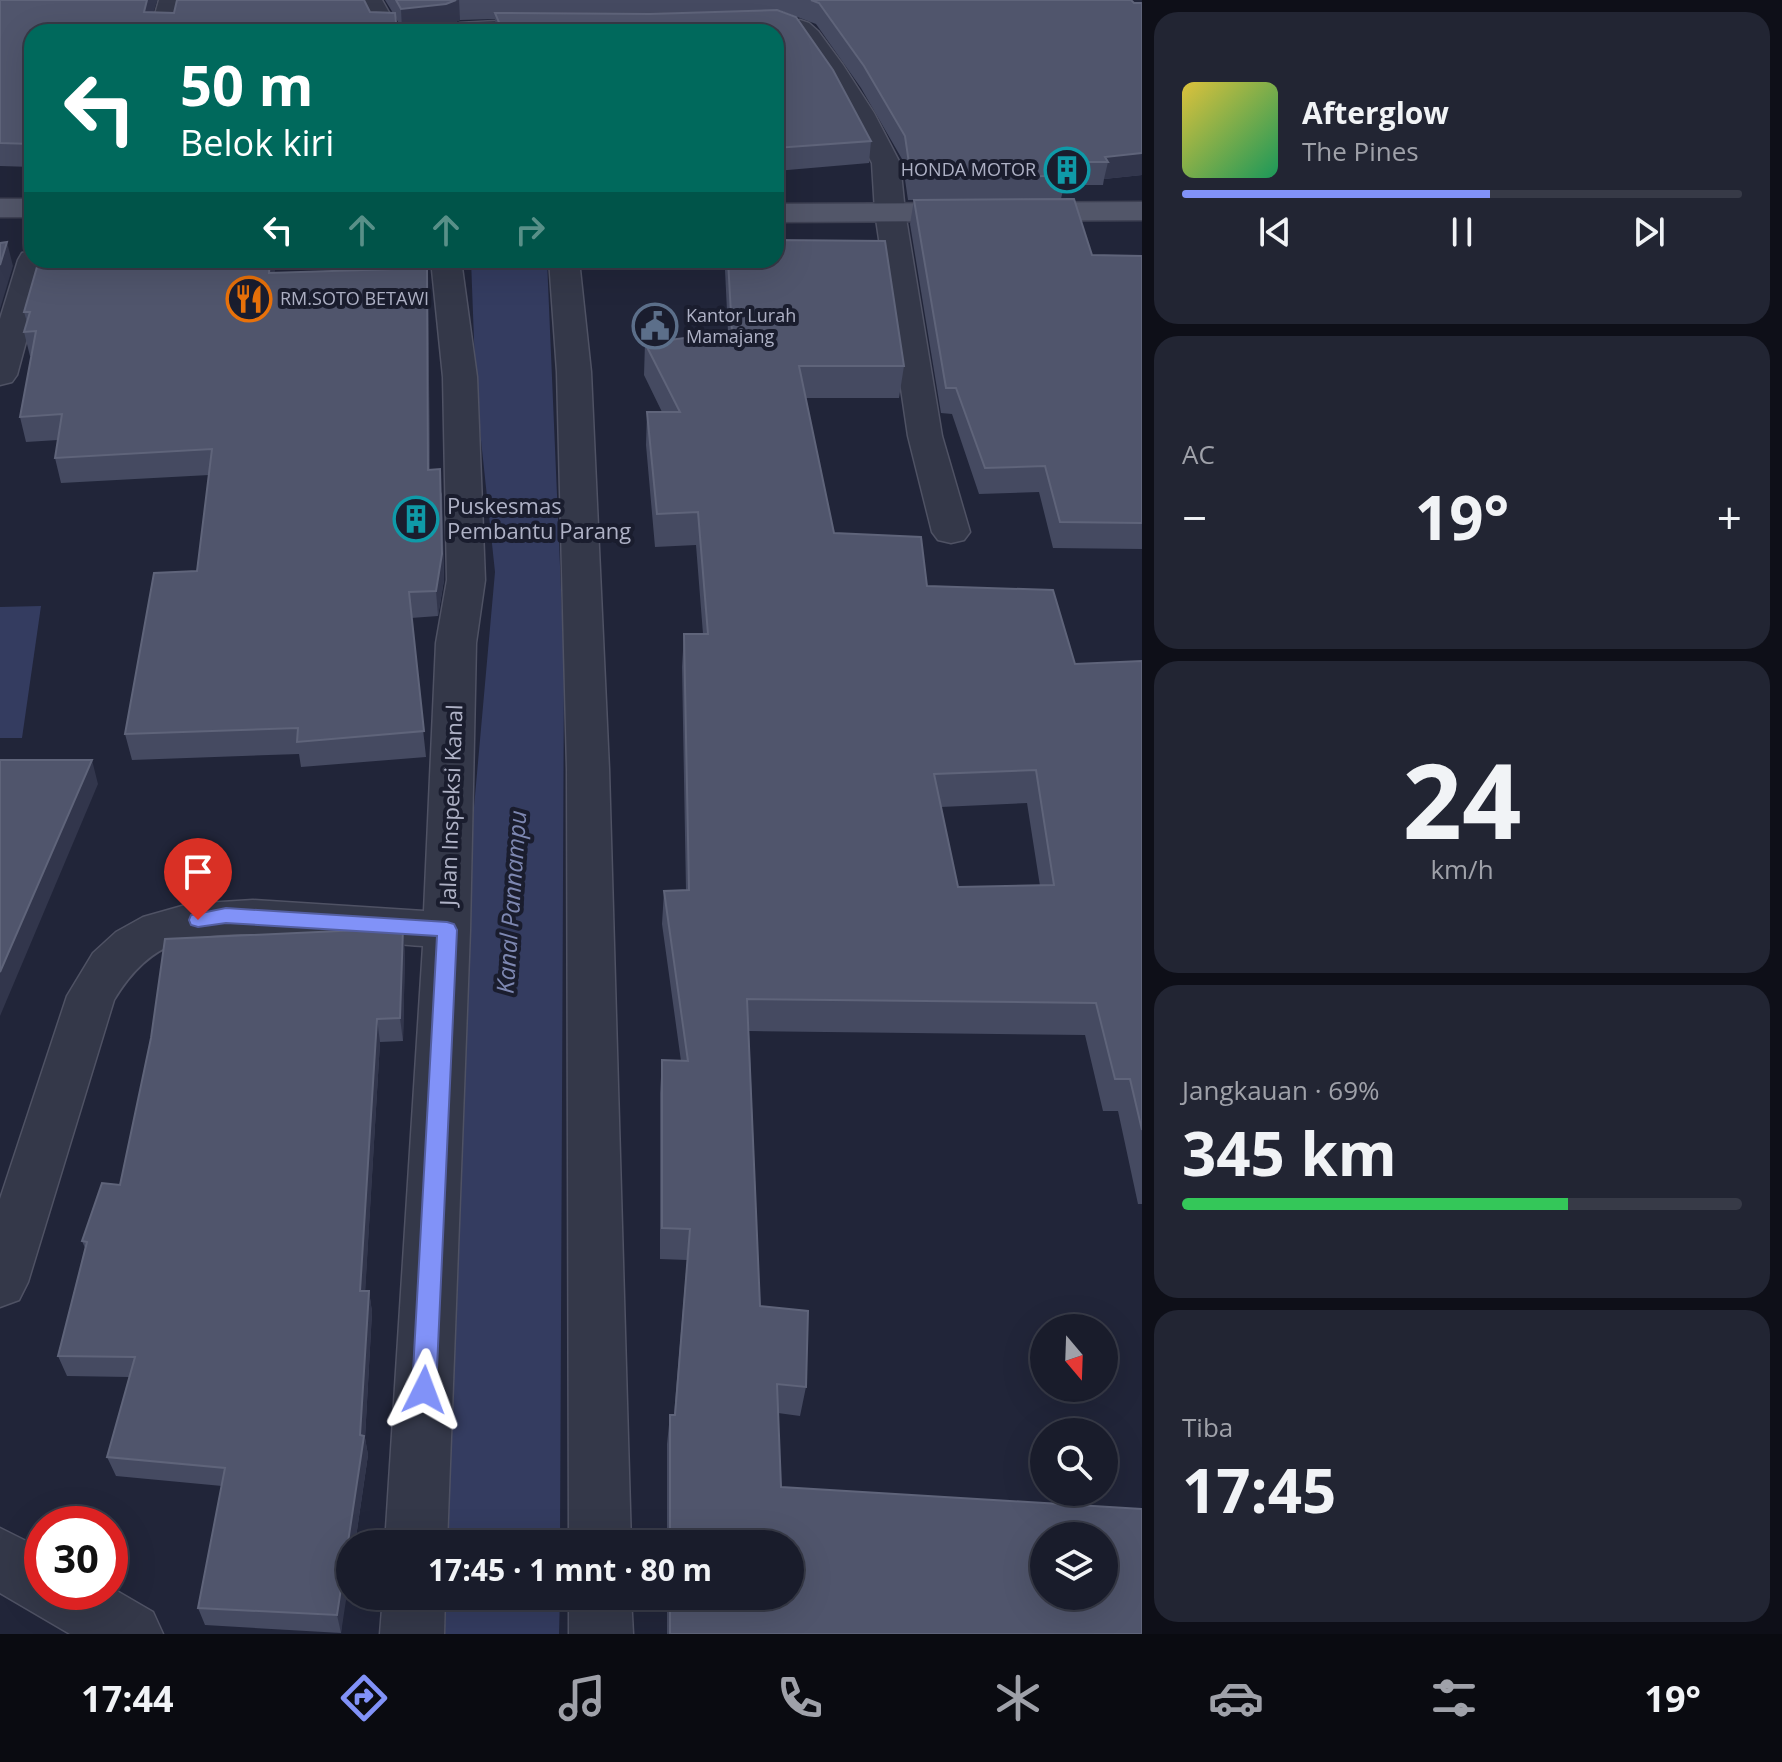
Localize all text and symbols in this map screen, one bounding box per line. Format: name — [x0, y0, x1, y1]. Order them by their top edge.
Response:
text: 50 m — [180, 46, 314, 122]
icon: left — [48, 56, 152, 160]
text: Afterglow — [1302, 92, 1449, 133]
text: Belok kiri — [180, 118, 334, 167]
text: The Pines — [1302, 133, 1419, 169]
building icon: HONDA MOTOR — [1043, 146, 1091, 194]
place label: HONDA MOTOR — [901, 157, 1036, 181]
icon: left — [256, 208, 300, 252]
icon: ahead — [340, 208, 384, 252]
icon: ahead — [424, 208, 468, 252]
icon: right — [508, 208, 552, 252]
icon: previous — [1253, 210, 1297, 254]
icon: pause — [1440, 210, 1484, 254]
icon: next — [1627, 210, 1671, 254]
restaurant icon: RM.SOTO BETAWI — [225, 275, 273, 323]
place label: RM.SOTO BETAWI — [280, 286, 429, 310]
public building icon: Kantor Lurah Mamajang — [631, 302, 679, 350]
place label: Kantor Lurah Mamajang — [686, 303, 796, 348]
text: AC — [1182, 436, 1215, 472]
text: 19° — [1415, 476, 1509, 558]
text: − — [1182, 487, 1207, 547]
text: + — [1717, 487, 1742, 547]
place label: Puskesmas Pembantu Parang — [447, 490, 631, 545]
building icon: Puskesmas Pembantu Parang — [392, 495, 440, 543]
street label: Jalan Inspeksi Kanal — [431, 704, 469, 908]
text: 24 — [1403, 728, 1521, 869]
water label: Kanal Pannampu — [488, 809, 533, 995]
pin — [164, 838, 232, 920]
icon: arrive — [176, 850, 220, 894]
text: km/h — [1430, 851, 1494, 887]
text: Jangkauan · 69% — [1182, 1072, 1380, 1108]
text: 345 km — [1182, 1112, 1397, 1194]
north arrow — [1030, 1314, 1118, 1402]
map controls — [1030, 1314, 1118, 1610]
position arrow — [382, 1348, 466, 1432]
text: Tiba — [1182, 1409, 1233, 1445]
button: search — [1030, 1418, 1118, 1506]
text: 17:45 — [1182, 1449, 1336, 1531]
speed limit sign: 30 — [24, 1506, 128, 1610]
button: layers — [1030, 1522, 1118, 1610]
text: 17:45 · 1 mnt · 80 m — [428, 1549, 712, 1590]
icon: directions — [336, 1670, 392, 1726]
icon: music — [554, 1670, 610, 1726]
icon: phone — [772, 1670, 828, 1726]
icon: climate — [990, 1670, 1046, 1726]
icon: car — [1208, 1670, 1264, 1726]
icon: filters — [1426, 1670, 1482, 1726]
text: 17:44 — [81, 1674, 174, 1723]
text: 19° — [1644, 1674, 1701, 1723]

